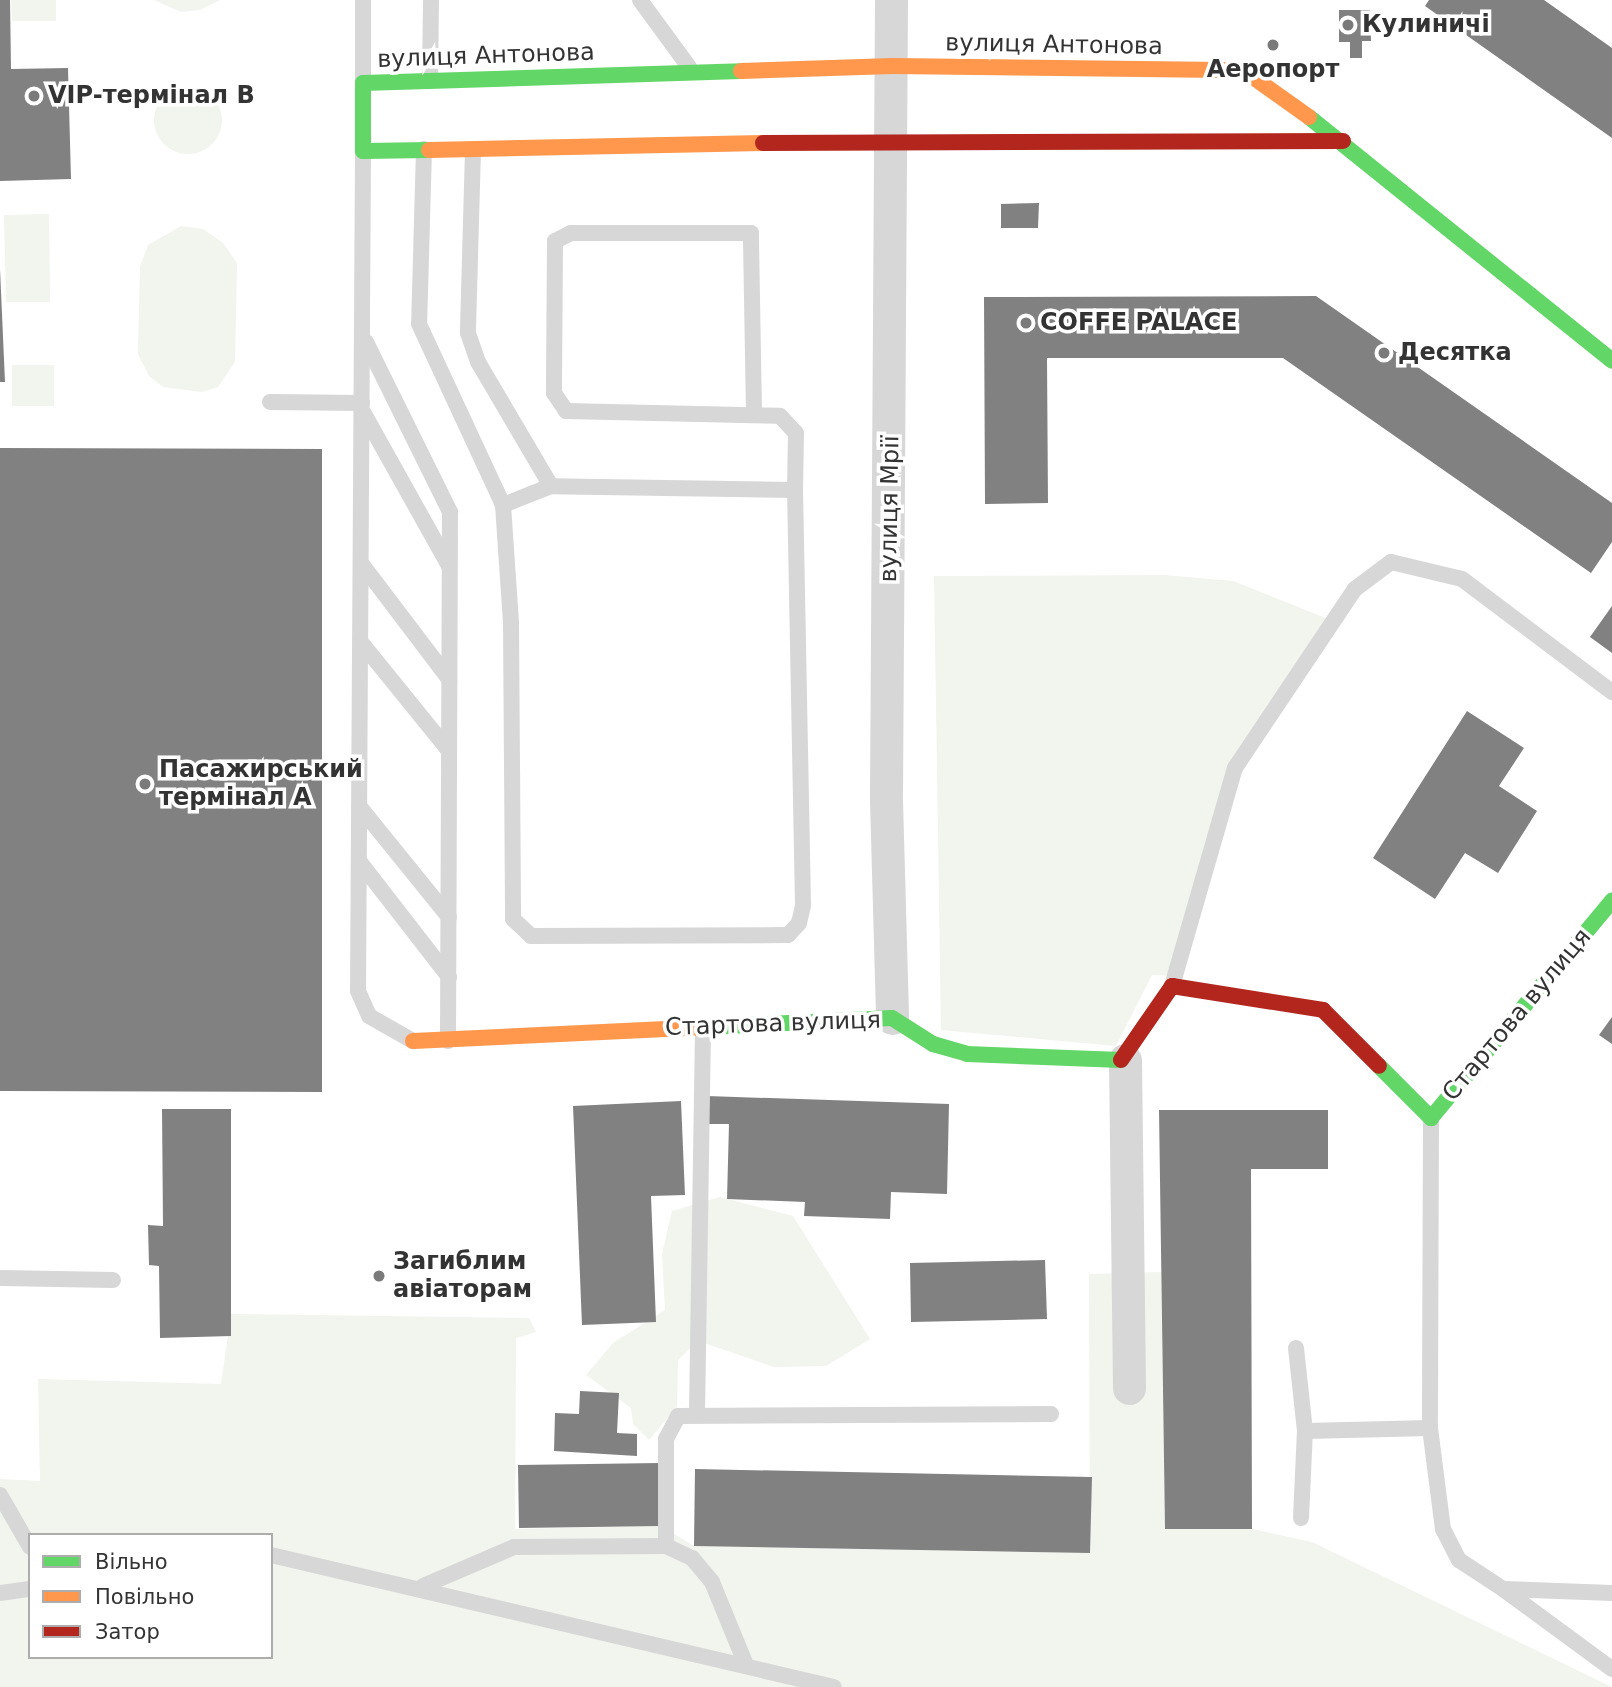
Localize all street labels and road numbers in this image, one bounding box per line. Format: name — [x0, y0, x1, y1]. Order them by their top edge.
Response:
street label: вулиця Антонова — [945, 29, 1163, 61]
street label: вулиця Антонова — [377, 38, 595, 74]
street label: вулиця Мрії — [874, 435, 906, 583]
street label: Стартова вулиця — [1437, 923, 1597, 1107]
street label: Стартова вулиця — [665, 1006, 881, 1042]

